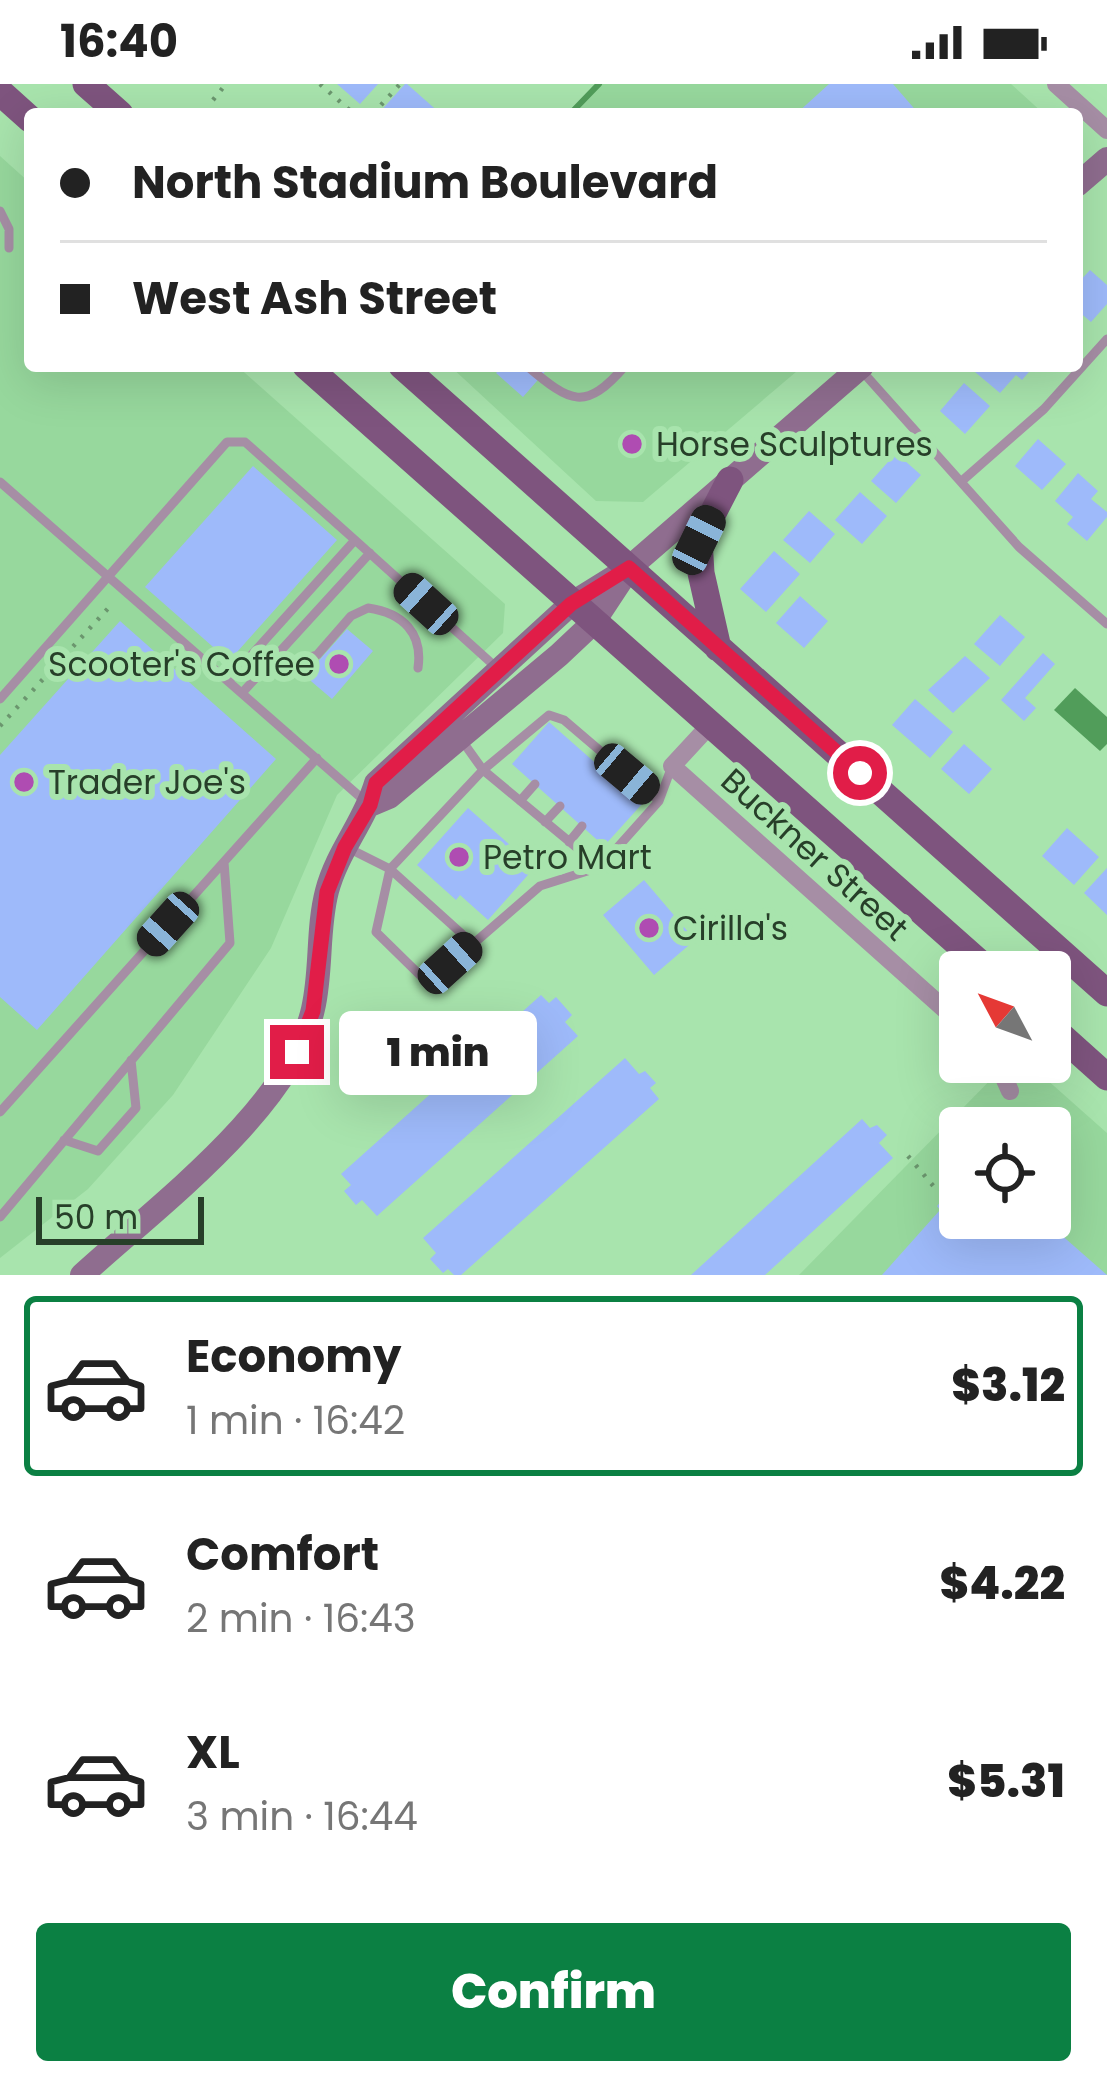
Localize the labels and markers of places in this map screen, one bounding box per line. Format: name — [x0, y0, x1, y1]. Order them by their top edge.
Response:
place label: Horse Sculptures — [656, 421, 933, 468]
marker: Horse Sculptures — [619, 431, 645, 457]
place label: Scooter's Coffee — [48, 641, 315, 688]
marker: Scooter's Coffee — [326, 651, 352, 677]
place label: Trader Joe's — [48, 759, 246, 806]
marker: Trader Joe's — [11, 769, 37, 795]
place label: Petro Mart — [483, 834, 652, 881]
marker: Petro Mart — [446, 844, 472, 870]
place label: Cirilla's — [673, 905, 788, 952]
marker: Cirilla's — [636, 915, 662, 941]

